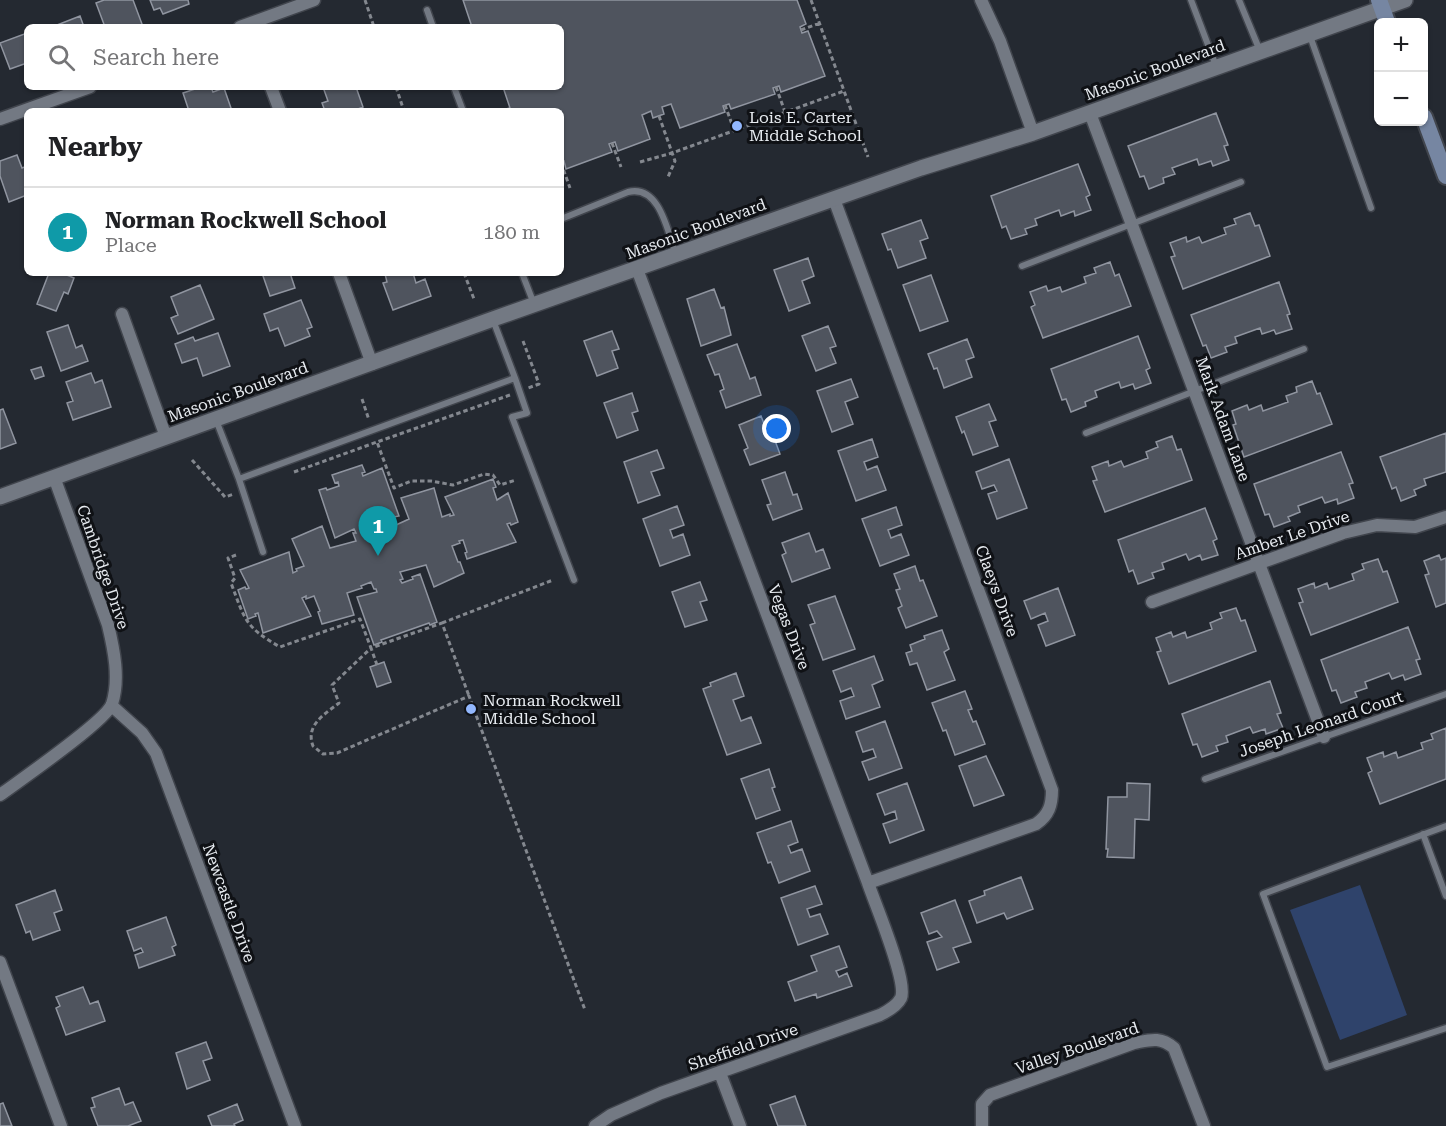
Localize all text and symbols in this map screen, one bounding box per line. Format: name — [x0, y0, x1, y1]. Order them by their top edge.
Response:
map controls — [1374, 18, 1428, 126]
button: + — [1374, 18, 1428, 72]
search box — [24, 24, 564, 90]
street label: Masonic Boulevard — [1082, 36, 1228, 104]
icon: search — [45, 41, 78, 74]
text: Search here — [93, 45, 219, 70]
button: − — [1374, 72, 1428, 126]
place label: Lois E. Carter Middle School — [749, 108, 862, 145]
marker: Lois E. Carter Middle School — [730, 119, 744, 133]
text: Nearby — [48, 132, 142, 162]
street label: Masonic Boulevard — [623, 195, 769, 263]
text: Norman Rockwell School — [105, 208, 387, 233]
text: 1 — [62, 220, 73, 244]
text: 180 m — [483, 220, 540, 244]
text: Place — [105, 233, 157, 257]
street label: Mark Adam Lane — [1192, 354, 1254, 484]
street label: Masonic Boulevard — [165, 358, 311, 426]
your location — [762, 414, 791, 443]
street label: Cambridge Drive — [73, 502, 133, 632]
pin: 1 — [358, 506, 398, 556]
street label: Amber Le Drive — [1232, 506, 1352, 563]
street label: Claeys Drive — [972, 543, 1022, 640]
street label: Vegas Drive — [764, 582, 814, 673]
street label: Joseph Leonard Court — [1236, 687, 1406, 761]
place label: Norman Rockwell Middle School — [483, 691, 621, 728]
marker: Norman Rockwell Middle School — [464, 702, 478, 716]
street label: Newcastle Drive — [199, 841, 259, 965]
street label: Valley Boulevard — [1013, 1018, 1141, 1078]
street label: Sheffield Drive — [686, 1019, 801, 1075]

